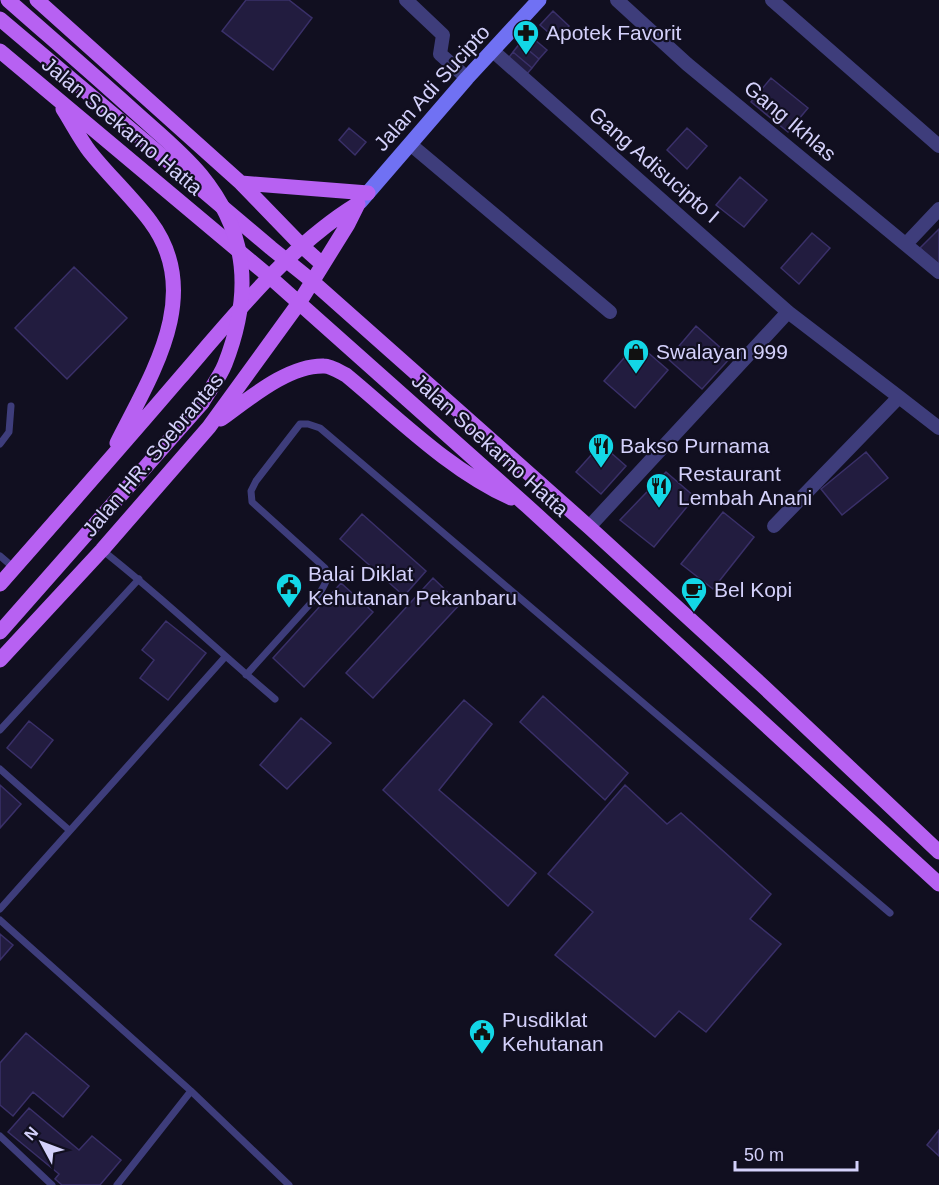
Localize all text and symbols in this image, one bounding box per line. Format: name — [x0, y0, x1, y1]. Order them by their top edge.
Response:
pharmacy icon: Apotek Favorit — [511, 18, 541, 56]
street label: Jalan Adi Sucipto — [369, 20, 494, 155]
place label: Apotek Favorit — [546, 21, 682, 44]
street label: Jalan Soekarno Hatta — [38, 52, 207, 200]
street label: Gang Ikhlas — [740, 76, 841, 165]
street label: Gang Adisucipto I — [585, 102, 724, 227]
shop icon: Swalayan 999 — [621, 337, 651, 375]
place label: Swalayan 999 — [656, 340, 788, 363]
street label: Jalan HR. Soebrantas — [78, 369, 227, 541]
street label: Jalan Soekarno Hatta — [408, 369, 573, 521]
restaurant icon: Bakso Purnama — [586, 431, 616, 469]
place label: Bakso Purnama — [620, 434, 770, 457]
place label: Restaurant Lembah Anani — [678, 462, 812, 509]
restaurant icon: Restaurant Lembah Anani — [644, 471, 674, 509]
place label: Balai Diklat Kehutanan Pekanbaru — [308, 562, 517, 609]
public building icon: Balai Diklat Kehutanan Pekanbaru — [274, 571, 304, 609]
cafe icon: Bel Kopi — [679, 575, 709, 613]
place label: Bel Kopi — [714, 578, 792, 601]
place label: Pusdiklat Kehutanan — [502, 1008, 604, 1055]
public building icon: Pusdiklat Kehutanan — [467, 1017, 497, 1055]
north arrow — [12, 1113, 72, 1173]
text: N — [21, 1124, 41, 1143]
scale bar — [735, 1134, 856, 1172]
text: 50 m — [744, 1145, 784, 1165]

